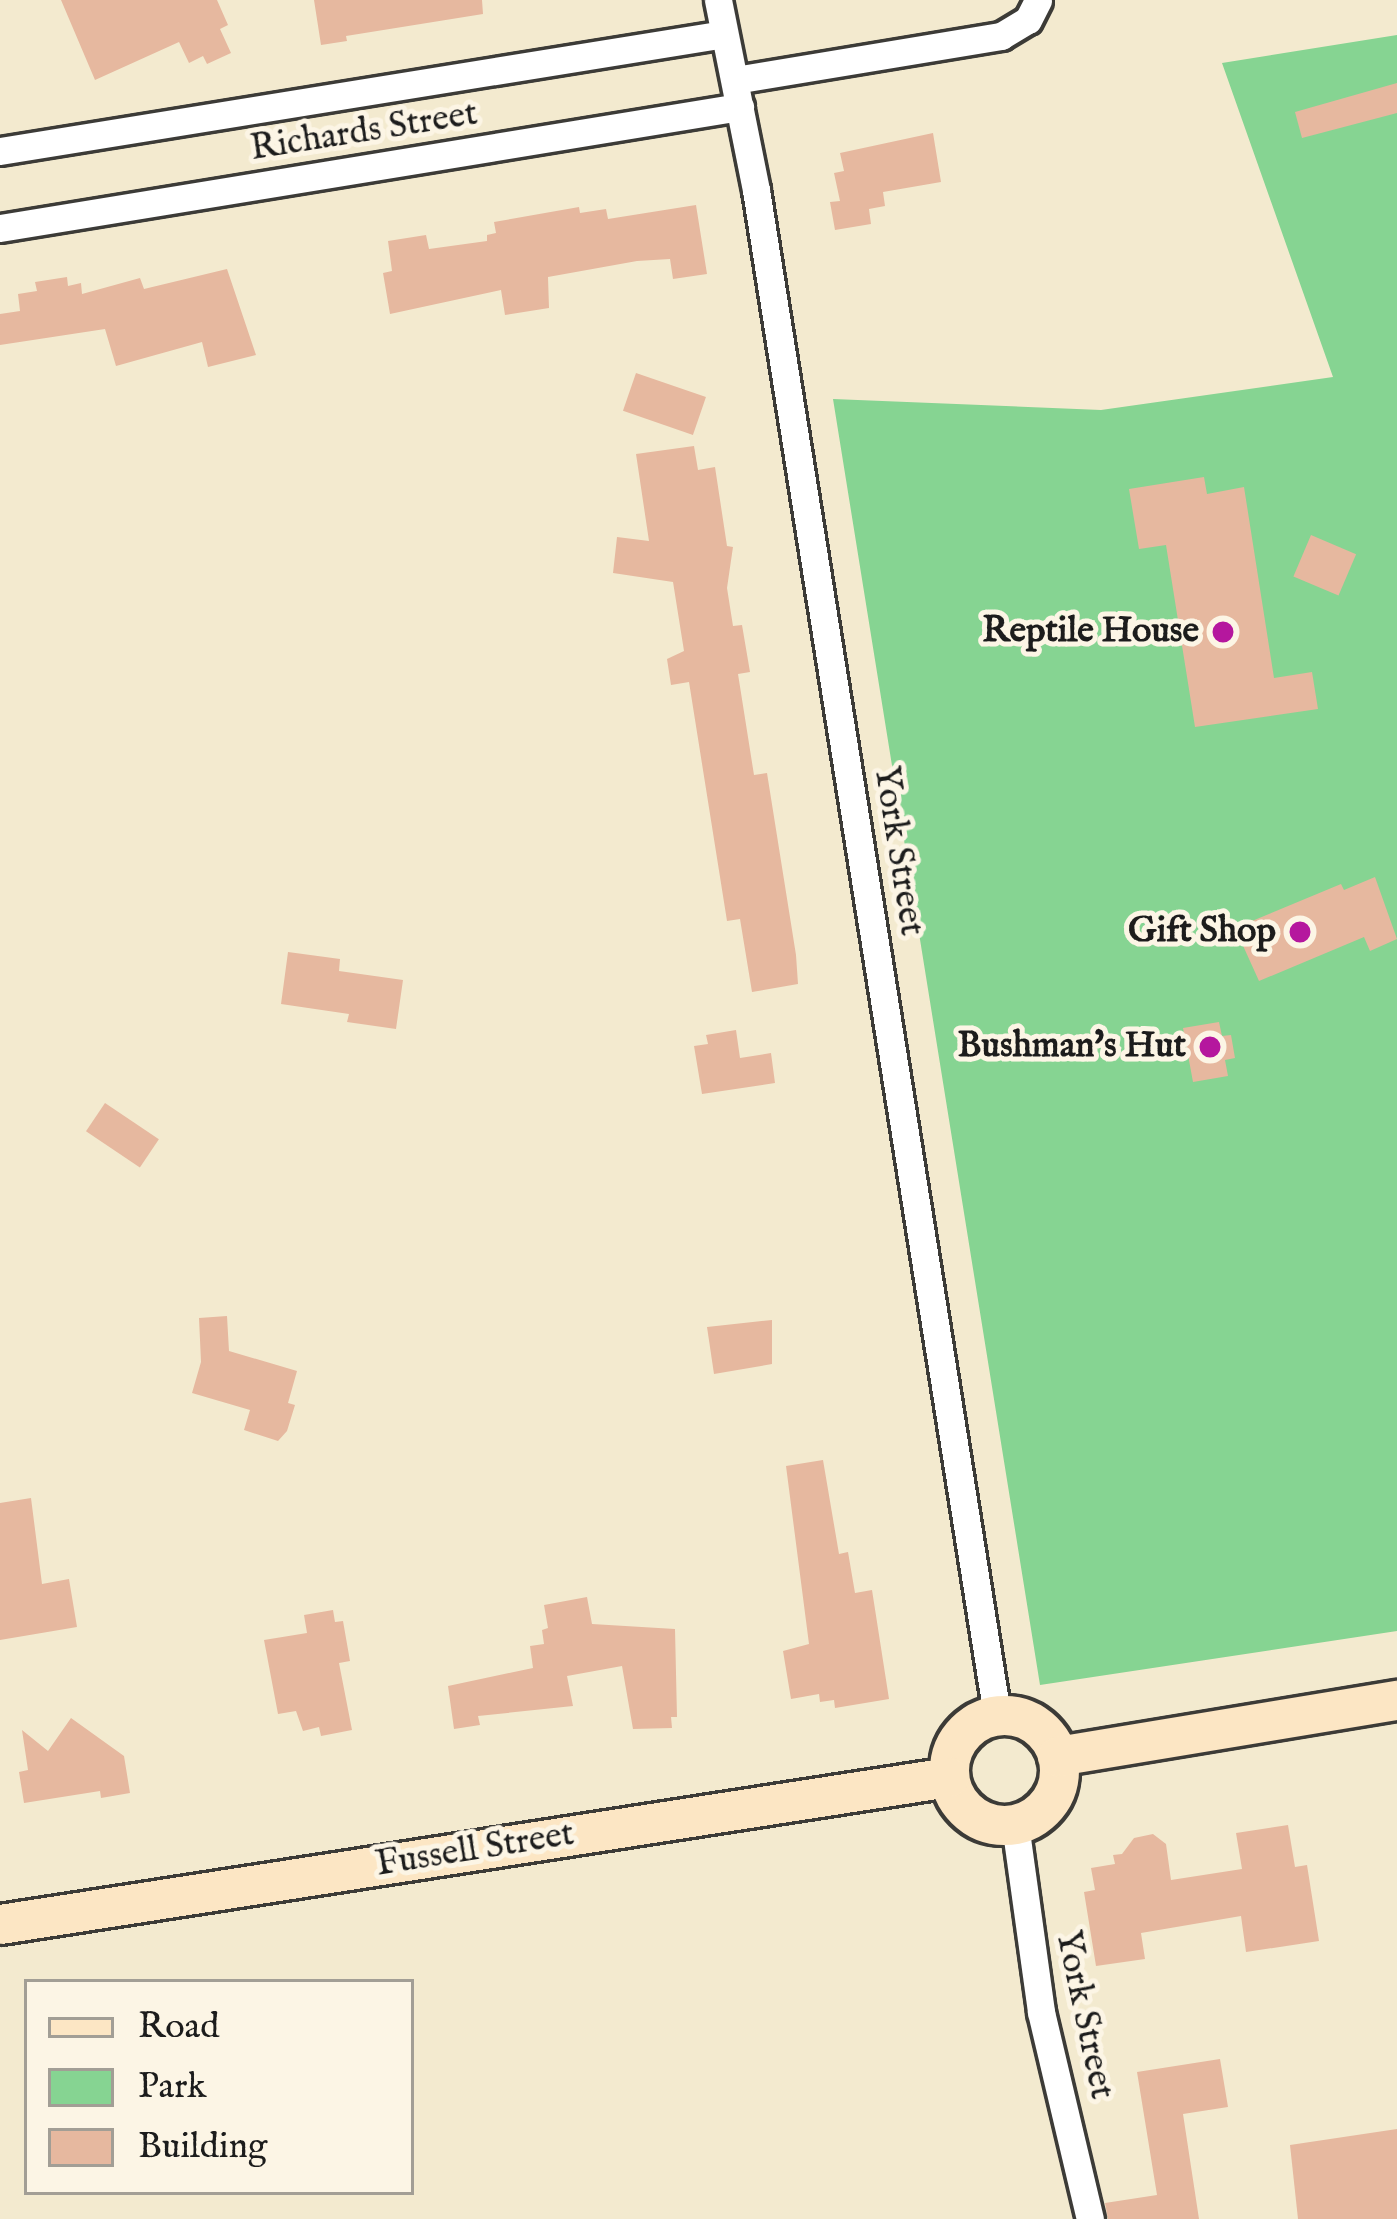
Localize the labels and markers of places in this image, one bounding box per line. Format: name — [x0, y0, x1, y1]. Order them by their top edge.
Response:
place label: Reptile House — [982, 610, 1199, 654]
marker: Reptile House — [1210, 619, 1236, 645]
place label: Gift Shop — [1128, 910, 1276, 954]
marker: Gift Shop — [1287, 919, 1313, 945]
place label: Bushman's Hut — [958, 1025, 1186, 1069]
marker: Bushman's Hut — [1197, 1034, 1223, 1060]

